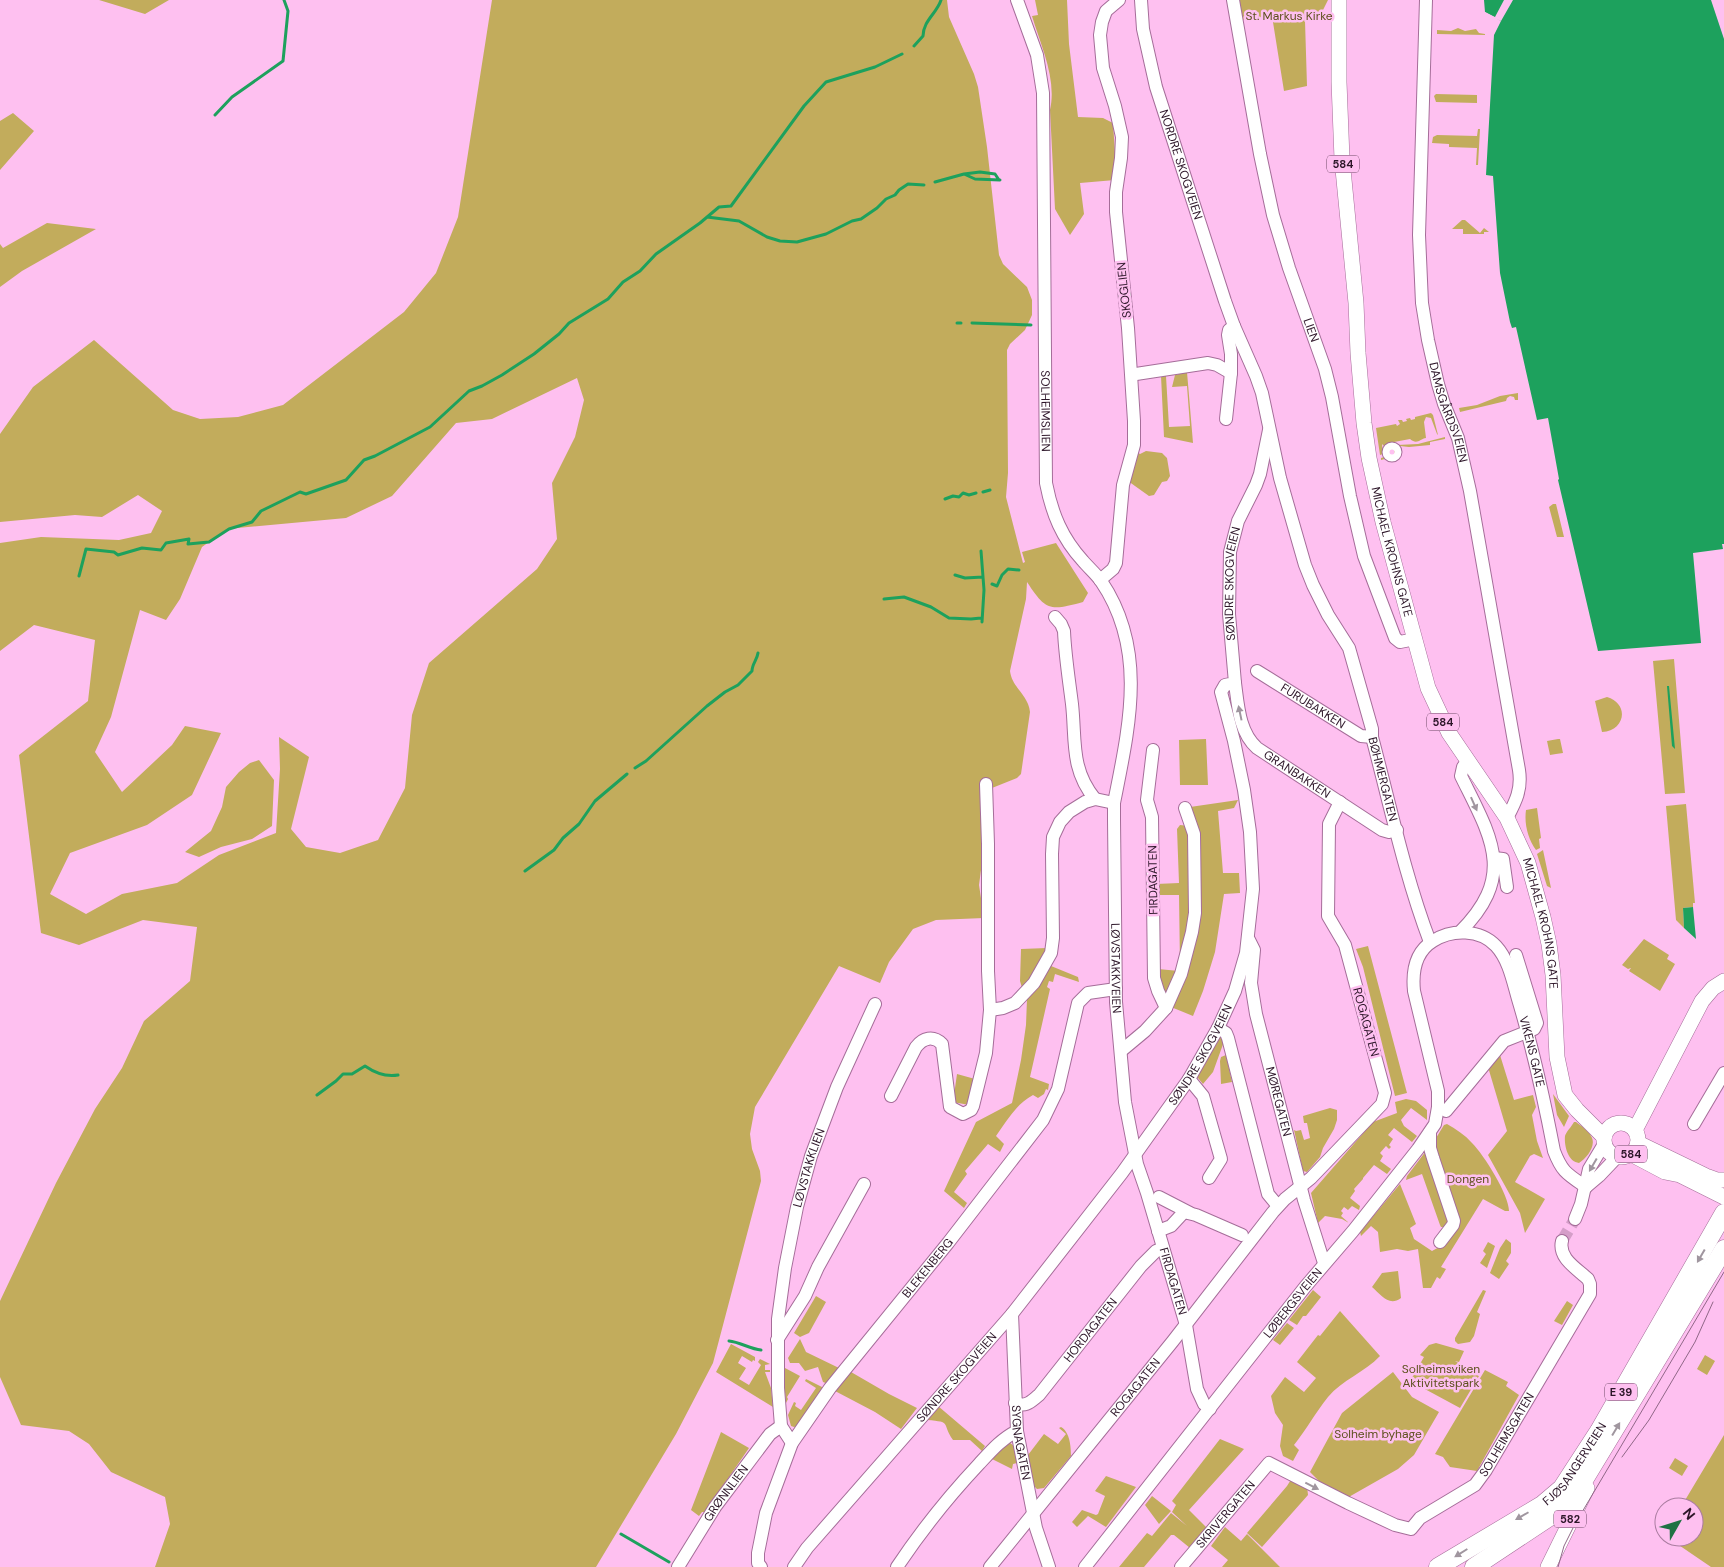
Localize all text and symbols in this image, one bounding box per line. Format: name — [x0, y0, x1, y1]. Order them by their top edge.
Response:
park label: St. Markus Kirke — [1245, 8, 1333, 24]
street label: NORDRE SKOGVEIEN — [1156, 108, 1206, 222]
road number: 584 — [1327, 156, 1359, 172]
street label: SKOGLIEN — [1113, 261, 1135, 319]
street label: LIEN — [1300, 316, 1323, 344]
street label: DAMSGÅRDSVEIEN — [1425, 361, 1471, 464]
street label: SOLHEIMSLIEN — [1037, 370, 1054, 452]
street label: MICHAEL KROHNS GATE — [1368, 485, 1416, 619]
street label: SØNDRE SKOGVEIEN — [1221, 525, 1244, 641]
street label: FURUBAKKEN — [1278, 680, 1348, 732]
one-way arrow — [1236, 706, 1244, 721]
road number: 584 — [1427, 714, 1459, 730]
street label: BØHMERGATEN — [1364, 735, 1401, 823]
street label: GRANBAKKEN — [1261, 746, 1333, 802]
one-way arrow — [1470, 797, 1478, 811]
street label: FIRDAGATEN — [1144, 845, 1162, 915]
street label: MICHAEL KROHNS GATE — [1519, 856, 1562, 989]
street label: LØVSTAKKVEIEN — [1107, 923, 1125, 1014]
street label: ROGAGATEN — [1349, 986, 1383, 1058]
street label: SØNDRE SKOGVEIEN — [1165, 1002, 1236, 1109]
street label: VIKENS GATE — [1515, 1014, 1549, 1089]
street label: MØREGATEN — [1262, 1065, 1295, 1138]
street label: LØVSTAKKLIEN — [789, 1126, 829, 1209]
road number: 584 — [1615, 1146, 1647, 1162]
one-way arrow — [1588, 1158, 1597, 1171]
park label: Dongen — [1447, 1171, 1489, 1187]
street label: BLEKENBERG — [898, 1235, 957, 1301]
street label: FIRDAGATEN — [1156, 1246, 1191, 1317]
one-way arrow — [1696, 1249, 1705, 1262]
street label: LØBERGSVEIEN — [1260, 1265, 1326, 1341]
street label: HORDAGATEN — [1060, 1294, 1121, 1365]
street label: SØNDRE SKOGVEIEN — [913, 1329, 1000, 1426]
street label: ROGAGATEN — [1107, 1355, 1164, 1420]
park label: Solheimsviken Aktivitetspark — [1402, 1361, 1480, 1391]
road number: E 39 — [1605, 1384, 1637, 1400]
street label: SOLHEIMSGATEN — [1476, 1390, 1538, 1480]
street label: SYGNAGATEN — [1008, 1405, 1034, 1481]
street label: FJØSANGERVEIEN — [1539, 1420, 1610, 1509]
one-way arrow — [1611, 1422, 1620, 1435]
park label: Solheim byhage — [1334, 1426, 1422, 1442]
street label: GRØNNLIEN — [700, 1462, 752, 1525]
street label: SKRIVERGATEN — [1192, 1477, 1259, 1551]
one-way arrow — [1305, 1482, 1320, 1490]
north arrow — [1654, 1497, 1704, 1547]
text: N — [1679, 1504, 1699, 1523]
road number: 582 — [1554, 1510, 1586, 1528]
one-way arrow — [1516, 1512, 1529, 1521]
one-way arrow — [1454, 1548, 1468, 1557]

